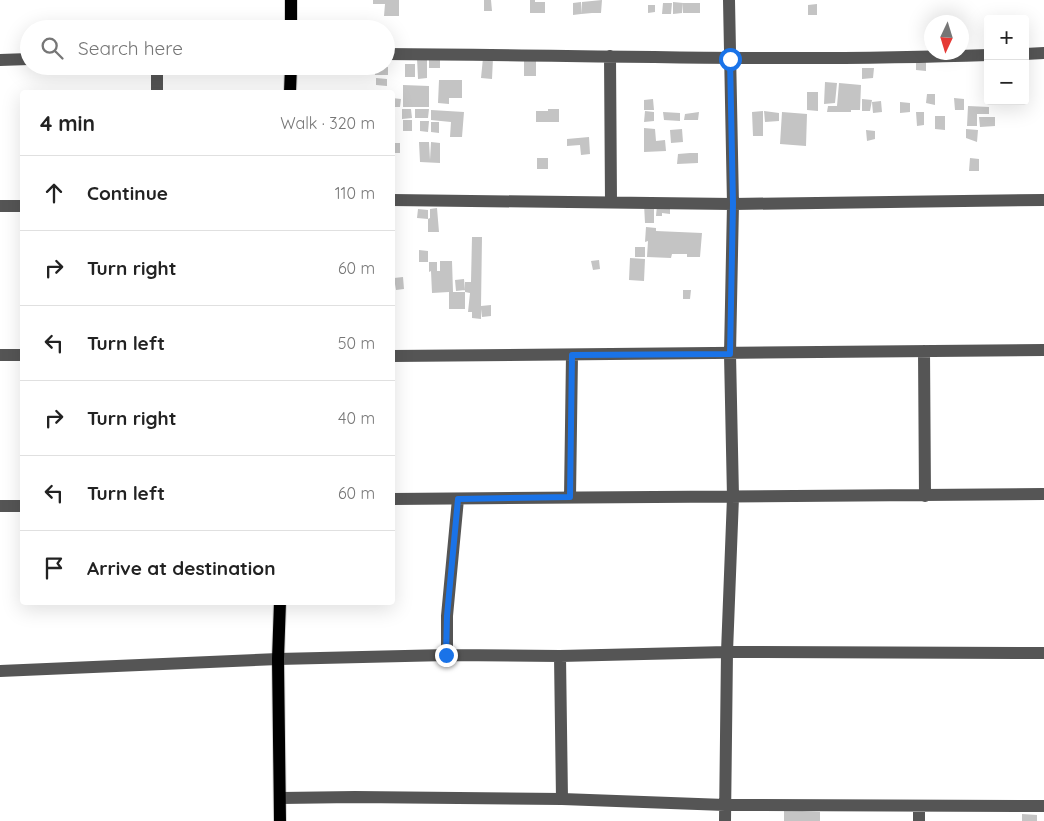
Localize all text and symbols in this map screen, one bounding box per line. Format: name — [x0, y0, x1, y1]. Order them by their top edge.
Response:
north arrow — [924, 15, 969, 60]
map controls — [984, 15, 1029, 105]
button: + — [984, 15, 1029, 60]
search box — [20, 20, 395, 75]
icon: search — [38, 34, 66, 62]
text: Search here — [78, 36, 183, 60]
route start — [719, 48, 742, 71]
button: − — [984, 60, 1029, 105]
text: 4 min — [40, 110, 95, 136]
text: Walk · 320 m — [280, 113, 375, 133]
icon: ahead — [40, 179, 68, 207]
text: Continue — [87, 181, 168, 205]
text: 110 m — [335, 183, 375, 203]
icon: right — [40, 254, 68, 282]
text: Turn right — [87, 256, 176, 280]
text: 60 m — [338, 258, 375, 278]
icon: left — [40, 329, 68, 357]
text: Turn left — [87, 331, 165, 355]
text: 50 m — [338, 333, 375, 353]
icon: right — [40, 404, 68, 432]
text: Turn right — [87, 406, 176, 430]
text: 40 m — [338, 408, 375, 428]
icon: left — [40, 479, 68, 507]
text: Turn left — [87, 481, 165, 505]
text: 60 m — [338, 483, 375, 503]
icon: arrive — [40, 554, 68, 582]
text: Arrive at destination — [87, 556, 276, 580]
route end — [435, 644, 458, 667]

